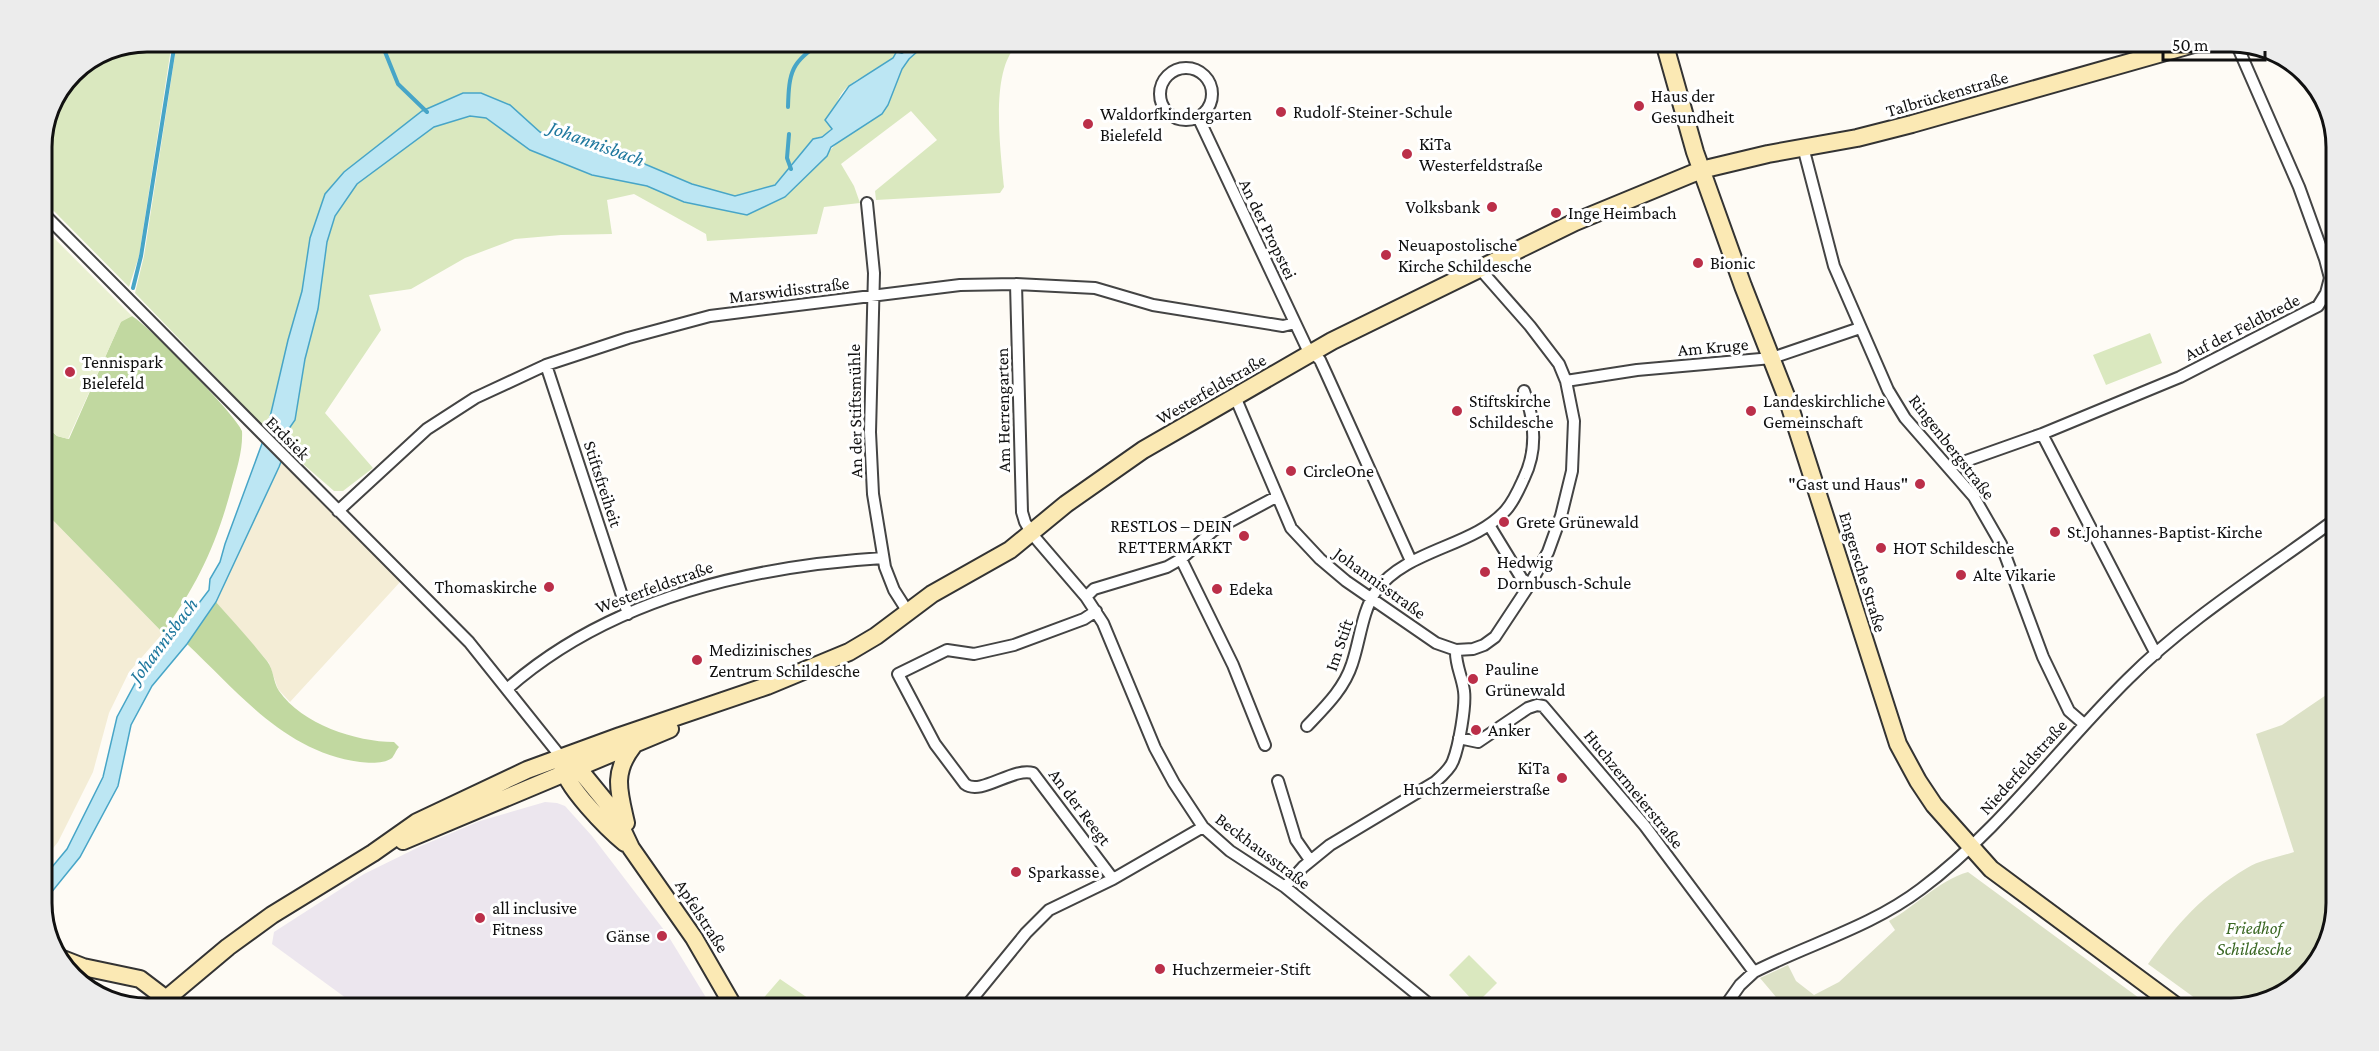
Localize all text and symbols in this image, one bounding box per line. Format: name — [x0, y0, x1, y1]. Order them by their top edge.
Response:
scale bar — [2163, 24, 2265, 62]
text: 50 m — [2172, 35, 2209, 55]
street label: Talbrückenstraße — [1884, 67, 2010, 121]
place label: Haus der Gesundheit — [1651, 86, 1735, 127]
marker: Haus der Gesundheit — [1632, 99, 1646, 113]
place label: Rudolf-Steiner-Schule — [1293, 102, 1452, 122]
place label: Waldorfkindergarten Bielefeld — [1100, 104, 1252, 145]
marker: Rudolf-Steiner-Schule — [1274, 105, 1288, 119]
water label: Johannisbach — [543, 114, 648, 171]
marker: Waldorfkindergarten Bielefeld — [1081, 117, 1095, 131]
place label: KiTa Westerfeldstraße — [1419, 134, 1543, 175]
marker: KiTa Westerfeldstraße — [1400, 147, 1414, 161]
street label: An der Propstei — [1235, 175, 1301, 283]
place label: Volksbank — [1406, 197, 1480, 217]
marker: Volksbank — [1485, 200, 1499, 214]
place label: Inge Heimbach — [1568, 203, 1677, 223]
marker: Inge Heimbach — [1549, 206, 1563, 220]
place label: Neuapostolische Kirche Schildesche — [1398, 235, 1532, 276]
marker: Neuapostolische Kirche Schildesche — [1379, 248, 1393, 262]
place label: Bionic — [1710, 253, 1756, 273]
marker: Bionic — [1691, 256, 1705, 270]
street label: Marswidisstraße — [728, 273, 850, 307]
street label: Auf der Feldbrede — [2181, 289, 2303, 365]
street label: Am Kruge — [1677, 334, 1749, 360]
street label: An der Stiftsmühle — [844, 344, 866, 478]
street label: Am Herrengarten — [992, 347, 1014, 472]
street label: Westerfeldstraße — [1152, 349, 1270, 429]
place label: Tennispark Bielefeld — [82, 352, 163, 393]
marker: Tennispark Bielefeld — [63, 365, 77, 379]
place label: Stiftskirche Schildesche — [1469, 391, 1553, 432]
place label: Landeskirchliche Gemeinschaft — [1763, 391, 1885, 432]
street label: Ringenbergstraße — [1905, 391, 1999, 504]
marker: Stiftskirche Schildesche — [1450, 404, 1464, 418]
marker: Landeskirchliche Gemeinschaft — [1744, 404, 1758, 418]
street label: Erdsiek — [262, 412, 314, 464]
street label: Stiftsfreiheit — [580, 438, 627, 531]
place label: CircleOne — [1303, 461, 1374, 481]
marker: CircleOne — [1284, 464, 1298, 478]
place label: "Gast und Haus" — [1788, 474, 1908, 494]
marker: "Gast und Haus" — [1913, 477, 1927, 491]
street label: Engersche Straße — [1835, 510, 1891, 634]
place label: Grete Grünewald — [1516, 512, 1639, 532]
marker: Grete Grünewald — [1497, 515, 1511, 529]
place label: RESTLOS – DEIN RETTERMARKT — [1110, 516, 1232, 557]
place label: St.Johannes-Baptist-Kirche — [2067, 522, 2263, 542]
marker: St.Johannes-Baptist-Kirche — [2048, 525, 2062, 539]
marker: RESTLOS – DEIN RETTERMARKT — [1237, 529, 1251, 543]
place label: HOT Schildesche — [1893, 538, 2014, 558]
marker: HOT Schildesche — [1874, 541, 1888, 555]
street label: Johannisstraße — [1329, 542, 1430, 623]
place label: Hedwig Dornbusch-Schule — [1497, 552, 1631, 593]
street label: Westerfeldstraße — [593, 556, 716, 618]
marker: Hedwig Dornbusch-Schule — [1478, 565, 1492, 579]
place label: Alte Vikarie — [1973, 565, 2056, 585]
marker: Alte Vikarie — [1954, 568, 1968, 582]
place label: Thomaskirche — [434, 577, 537, 597]
place label: Edeka — [1229, 579, 1273, 599]
marker: Thomaskirche — [542, 580, 556, 594]
marker: Edeka — [1210, 582, 1224, 596]
water label: Johannisbach — [122, 593, 203, 690]
street label: Im Stift — [1321, 615, 1358, 674]
place label: Medizinisches Zentrum Schildesche — [709, 640, 860, 681]
marker: Medizinisches Zentrum Schildesche — [690, 653, 704, 667]
place label: Pauline Grünewald — [1485, 659, 1566, 700]
marker: Pauline Grünewald — [1466, 672, 1480, 686]
street label: Niederfeldstraße — [1975, 715, 2071, 819]
place label: Anker — [1488, 720, 1531, 740]
marker: Anker — [1469, 723, 1483, 737]
street label: Huchzermeierstraße — [1580, 726, 1688, 852]
place label: KiTa Huchzermeierstraße — [1403, 758, 1550, 799]
street label: An der Reegt — [1045, 765, 1116, 850]
marker: KiTa Huchzermeierstraße — [1555, 771, 1569, 785]
street label: Beckhausstraße — [1212, 809, 1314, 893]
place label: Sparkasse — [1028, 862, 1099, 882]
marker: Sparkasse — [1009, 865, 1023, 879]
street label: Apfelstraße — [671, 876, 733, 956]
place label: all inclusive Fitness — [492, 898, 577, 939]
marker: all inclusive Fitness — [473, 911, 487, 925]
park label: Friedhof Schildesche — [2216, 918, 2292, 959]
place label: Gänse — [606, 926, 650, 946]
marker: Gänse — [655, 929, 669, 943]
place label: Huchzermeier-Stift — [1172, 959, 1312, 979]
marker: Huchzermeier-Stift — [1153, 962, 1167, 976]

